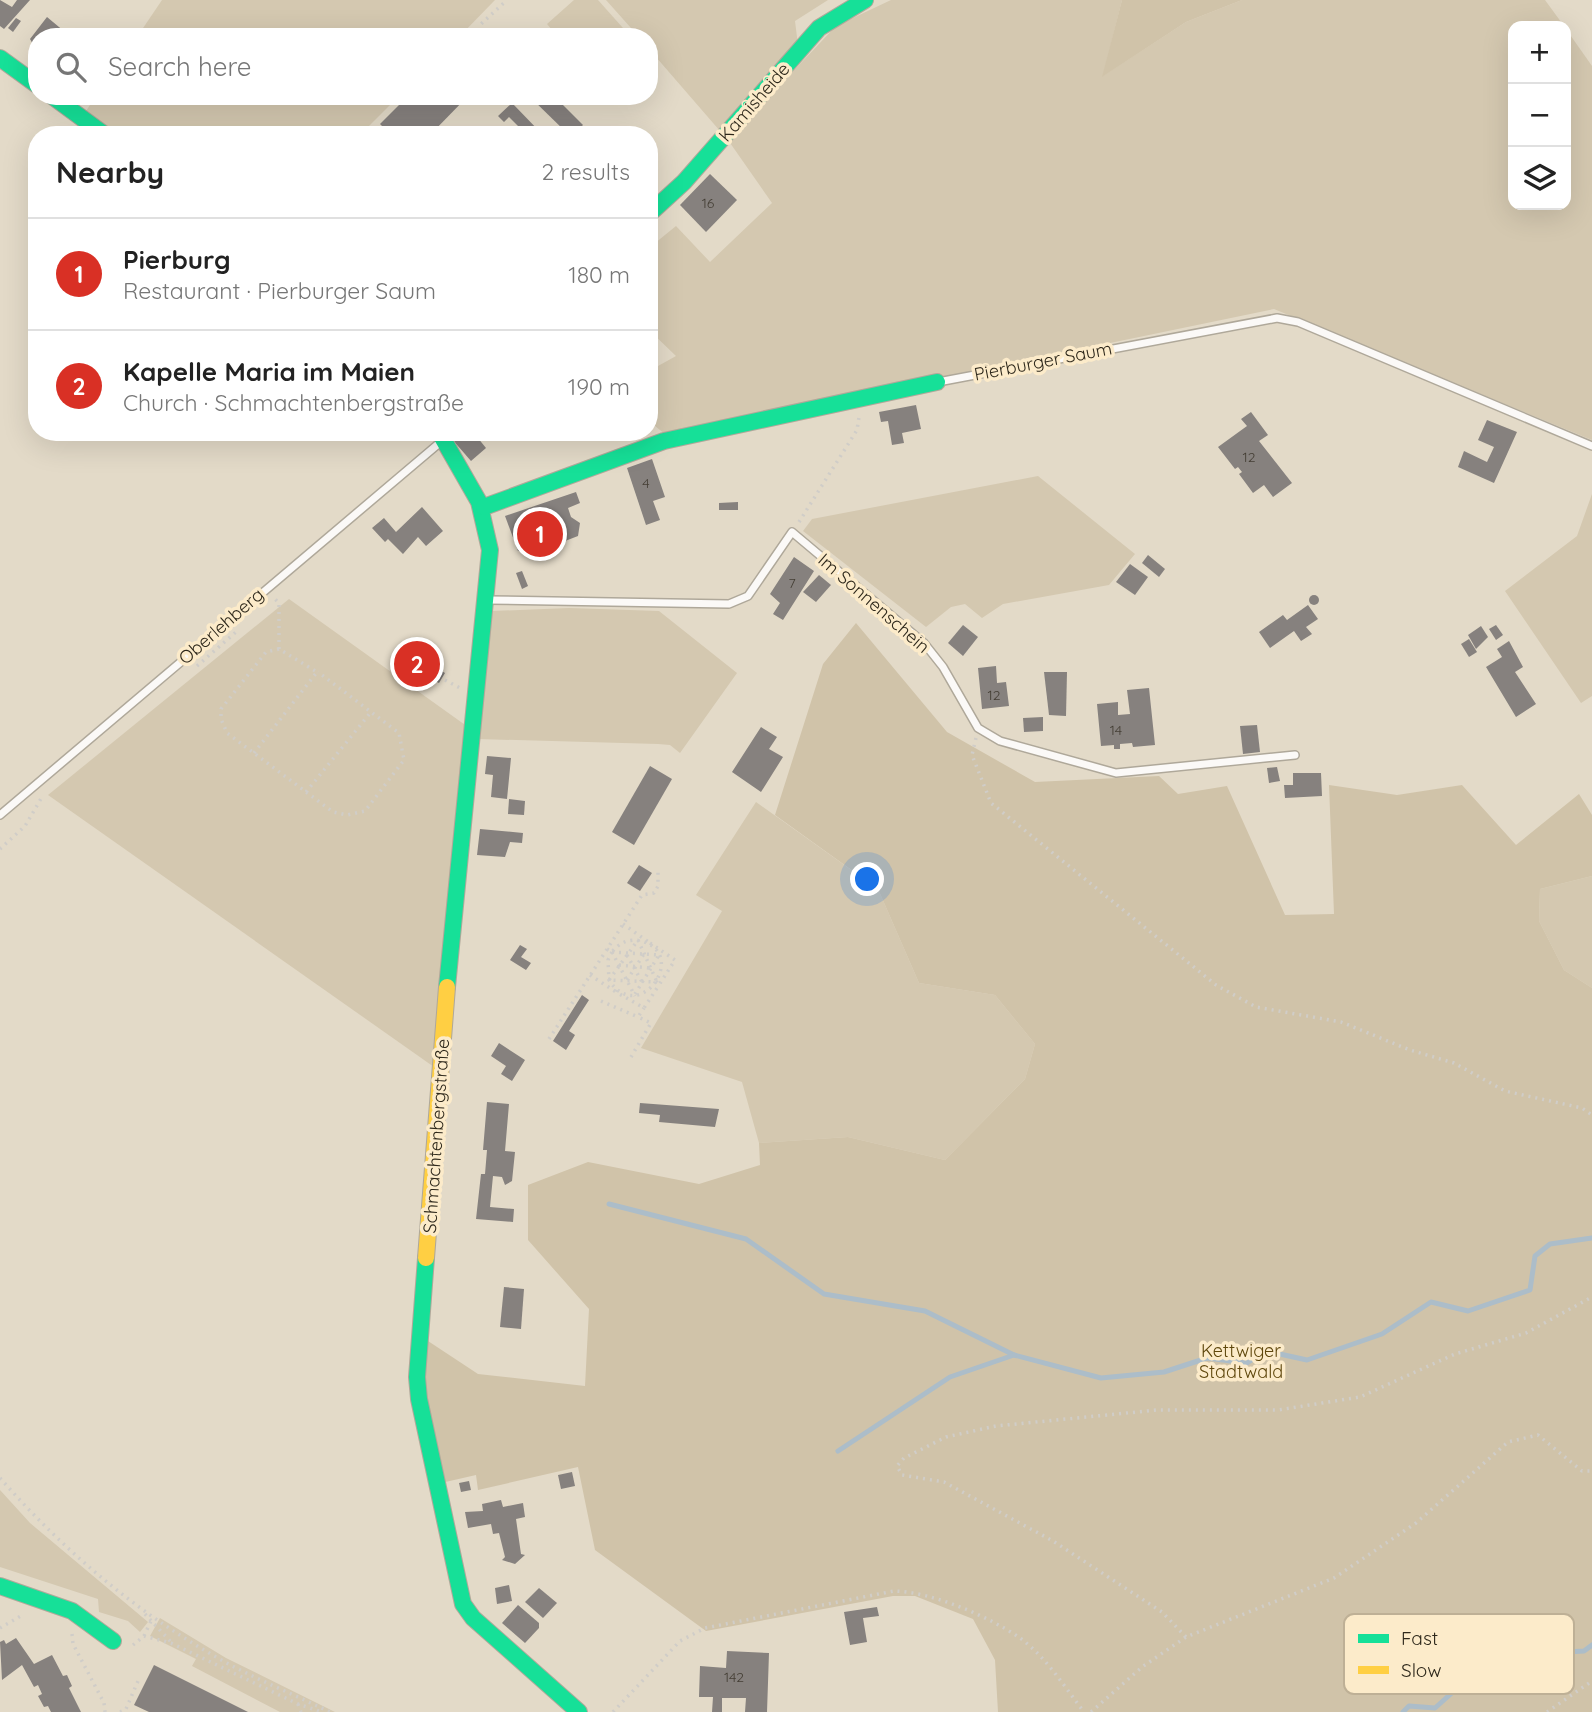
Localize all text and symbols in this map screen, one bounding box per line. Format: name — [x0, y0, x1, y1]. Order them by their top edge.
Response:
map controls — [1508, 21, 1571, 210]
button: + — [1508, 21, 1571, 84]
search box — [28, 28, 658, 105]
icon: search — [52, 48, 90, 86]
text: Search here — [108, 50, 252, 83]
street label: Kamisheide — [713, 58, 795, 146]
button: − — [1508, 84, 1571, 147]
button: layers — [1508, 147, 1571, 210]
text: Nearby — [56, 153, 164, 191]
text: 2 results — [541, 157, 630, 186]
house number: 16 — [702, 194, 715, 212]
text: Pierburg — [123, 243, 231, 276]
text: 1 — [75, 260, 83, 289]
text: 180 m — [568, 260, 630, 289]
text: Restaurant · Pierburger Saum — [123, 276, 436, 305]
street label: Pierburger Saum — [972, 336, 1114, 386]
text: Kapelle Maria im Maien — [123, 355, 415, 388]
text: 2 — [72, 372, 86, 401]
text: 190 m — [568, 372, 630, 401]
text: Church · Schmachtenbergstraße — [123, 388, 464, 417]
house number: 12 — [1243, 448, 1256, 466]
house number: 4 — [642, 474, 650, 492]
pin: 1 — [517, 508, 563, 560]
street label: Im Sonnenschein — [813, 548, 935, 658]
house number: 7 — [788, 574, 796, 592]
street label: Oberlehberg — [174, 583, 268, 669]
pin: 2 — [394, 638, 440, 690]
house number: 12 — [988, 686, 1001, 704]
house number: 14 — [1110, 721, 1122, 739]
your location — [850, 862, 884, 896]
street label: Schmachtenbergstraße — [418, 1038, 454, 1234]
park label: Kettwiger Stadtwald — [1199, 1339, 1283, 1383]
legend — [1344, 1614, 1574, 1694]
text: Fast — [1401, 1626, 1438, 1650]
text: Slow — [1401, 1658, 1442, 1682]
house number: 142 — [724, 1668, 744, 1686]

